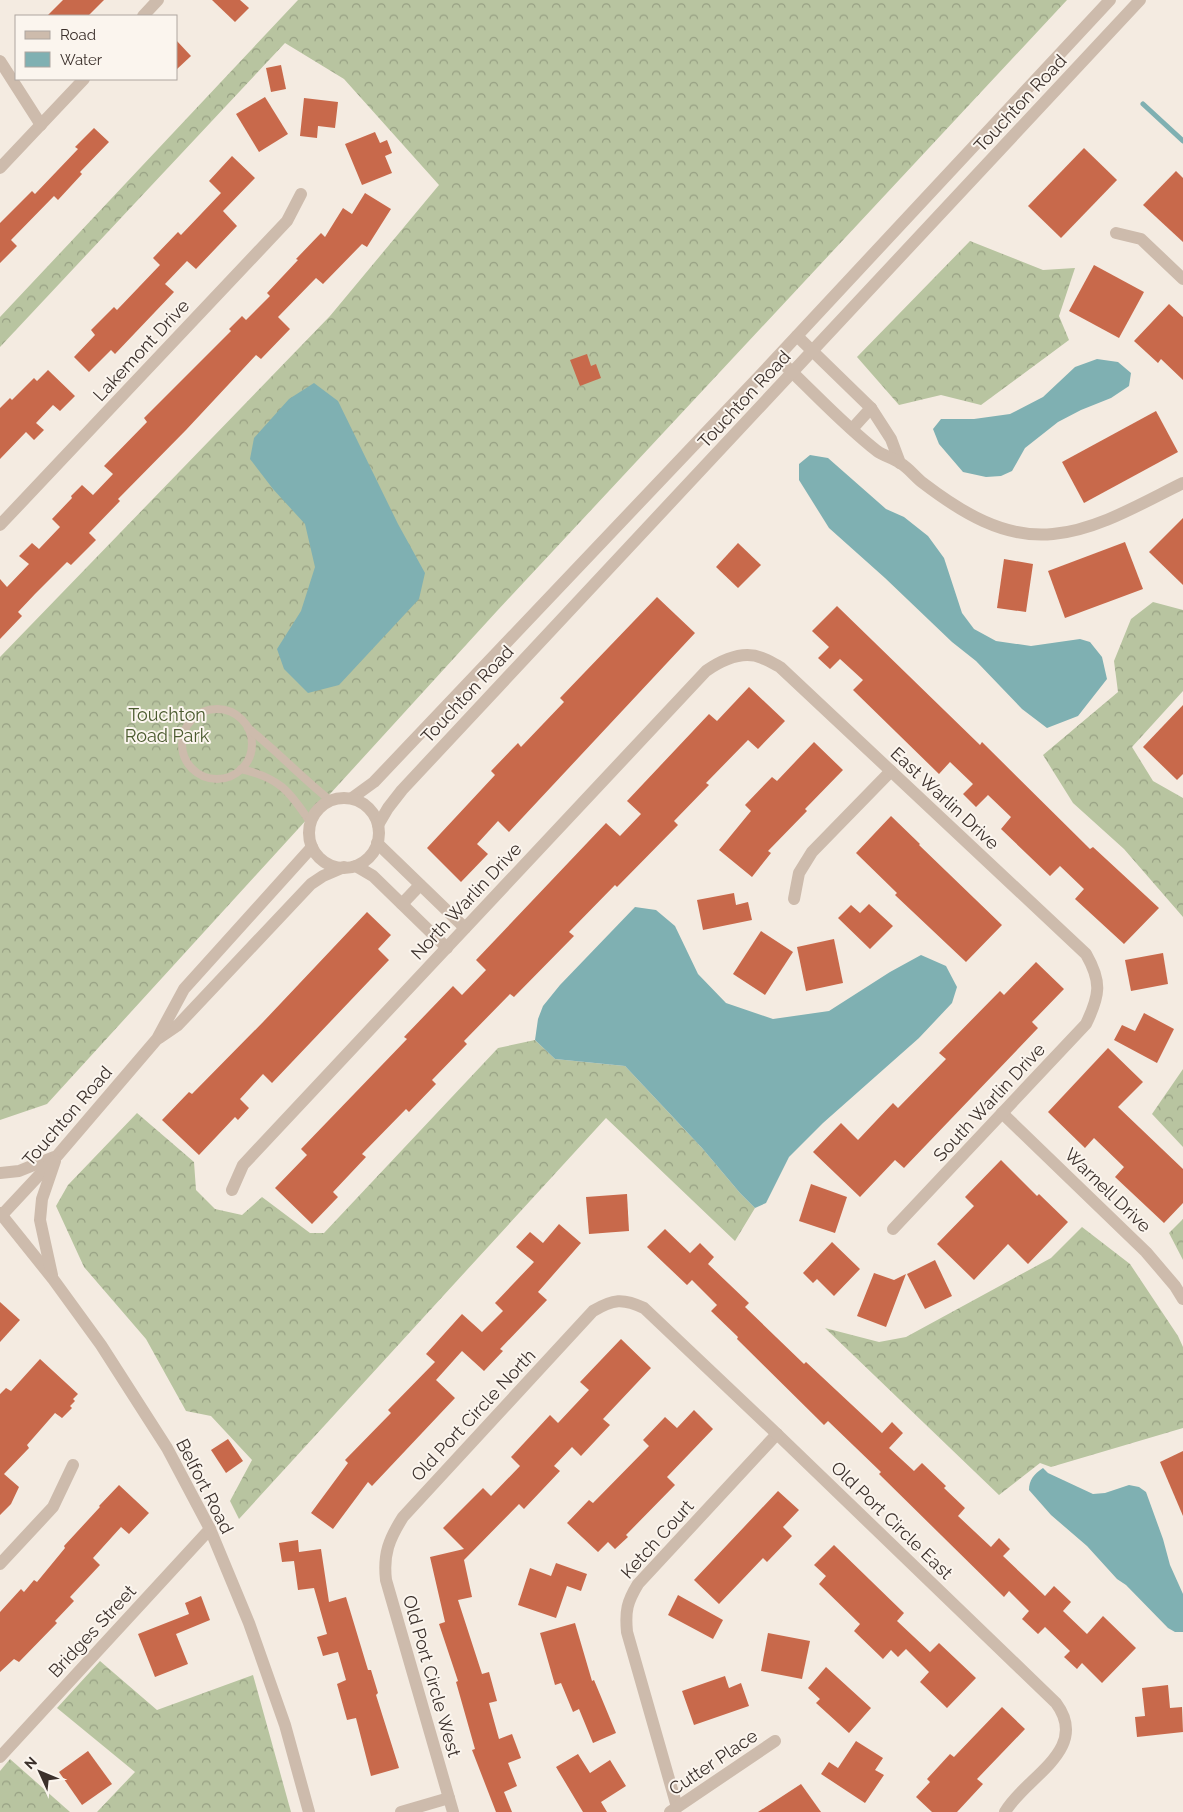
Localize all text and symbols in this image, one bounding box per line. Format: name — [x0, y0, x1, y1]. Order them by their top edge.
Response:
legend — [15, 15, 178, 80]
text: Road — [60, 26, 96, 44]
street label: Touchton Road — [970, 50, 1070, 156]
text: Water — [60, 51, 103, 69]
street label: Lakemont Drive — [89, 295, 194, 405]
street label: Touchton Road — [694, 346, 794, 452]
street label: Touchton Road — [417, 641, 517, 747]
park label: Touchton Road Park — [125, 704, 210, 746]
street label: East Warlin Drive — [887, 742, 1004, 854]
street label: North Warlin Drive — [406, 838, 526, 964]
street label: South Warlin Drive — [929, 1038, 1049, 1165]
street label: Touchton Road — [18, 1062, 116, 1170]
street label: Warnell Drive — [1060, 1144, 1156, 1237]
street label: Old Port Circle North — [407, 1345, 539, 1485]
street label: Belfort Road — [172, 1435, 238, 1537]
street label: Old Port Circle East — [827, 1457, 957, 1583]
street label: Ketch Court — [616, 1495, 698, 1583]
street label: Bridges Street — [44, 1581, 140, 1681]
street label: Old Port Circle West — [399, 1593, 465, 1759]
street label: Cutter Place — [665, 1724, 762, 1799]
north arrow — [15, 1747, 65, 1797]
text: N — [21, 1754, 40, 1772]

